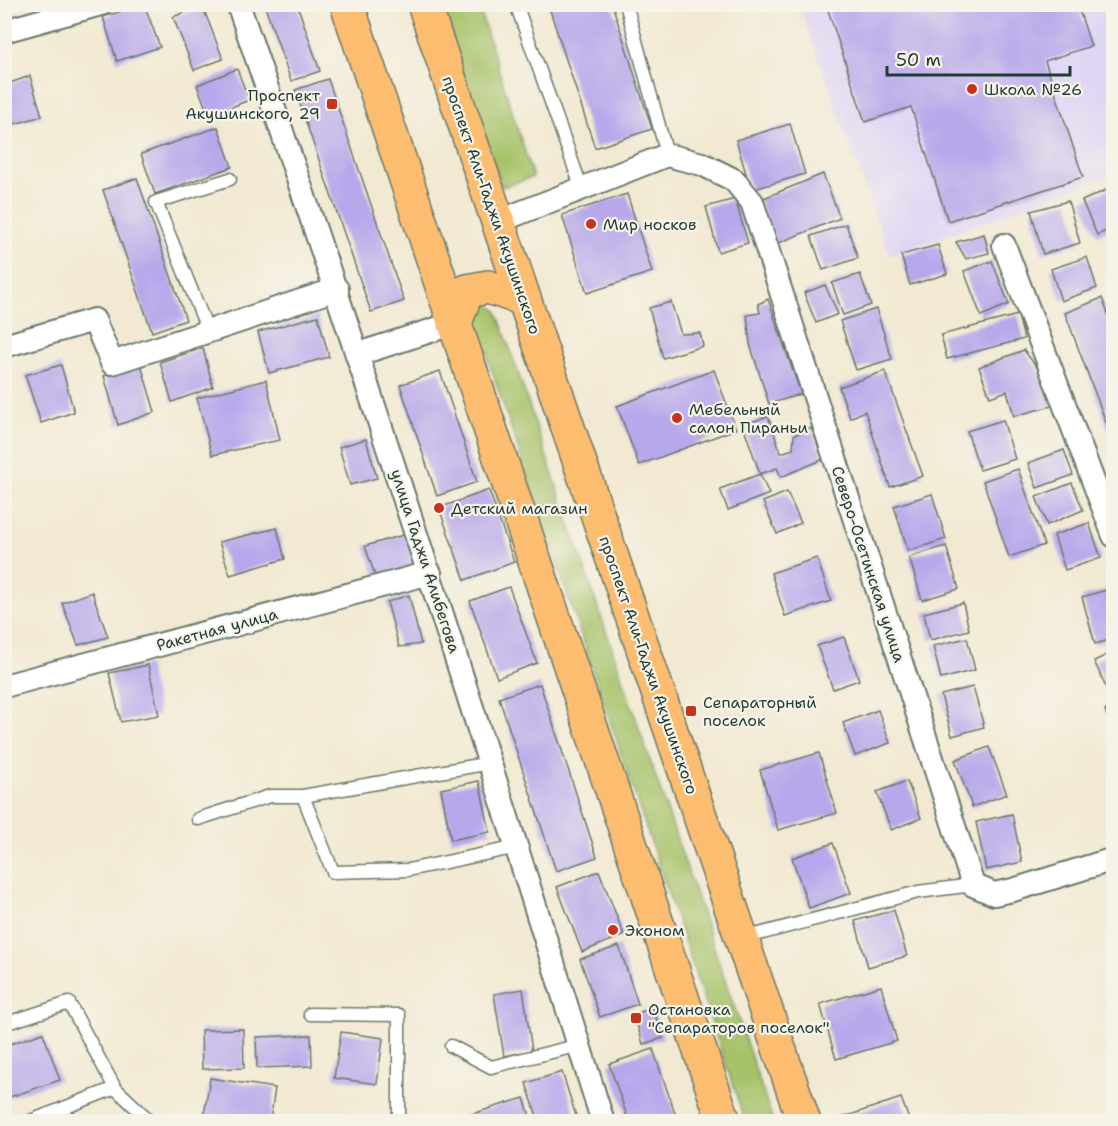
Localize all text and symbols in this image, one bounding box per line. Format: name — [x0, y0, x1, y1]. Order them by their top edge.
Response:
scale bar — [887, 39, 1070, 77]
text: 50 m — [896, 48, 941, 72]
street label: проспект Али-Гаджи Акушинского — [437, 73, 546, 337]
place label: Школа №26 — [984, 79, 1082, 100]
marker: Школа №26 — [965, 82, 979, 96]
place label: Проспект Акушинского, 29 — [185, 85, 321, 124]
marker: Проспект Акушинского, 29 — [325, 97, 339, 111]
place label: Мир носков — [603, 214, 697, 235]
marker: Мир носков — [584, 217, 598, 231]
place label: Мебельный салон Пираньи — [689, 399, 808, 438]
marker: Мебельный салон Пираньи — [670, 411, 684, 425]
street label: Северо-Осетинская улица — [827, 463, 910, 665]
street label: улица Гаджи Алибегова — [386, 467, 465, 656]
place label: Детский магазин — [451, 498, 588, 519]
marker: Детский магазин — [432, 501, 446, 515]
street label: проспект Али-Гаджи Акушинского — [594, 533, 703, 797]
street label: Ракетная улица — [154, 603, 280, 656]
place label: Сепараторный поселок — [703, 692, 817, 731]
marker: Сепараторный поселок — [684, 704, 698, 718]
place label: Эконом — [625, 920, 684, 941]
marker: Эконом — [606, 923, 620, 937]
place label: Остановка "Сепараторов поселок" — [648, 999, 830, 1038]
marker: Остановка "Сепараторов поселок" — [629, 1011, 643, 1025]

